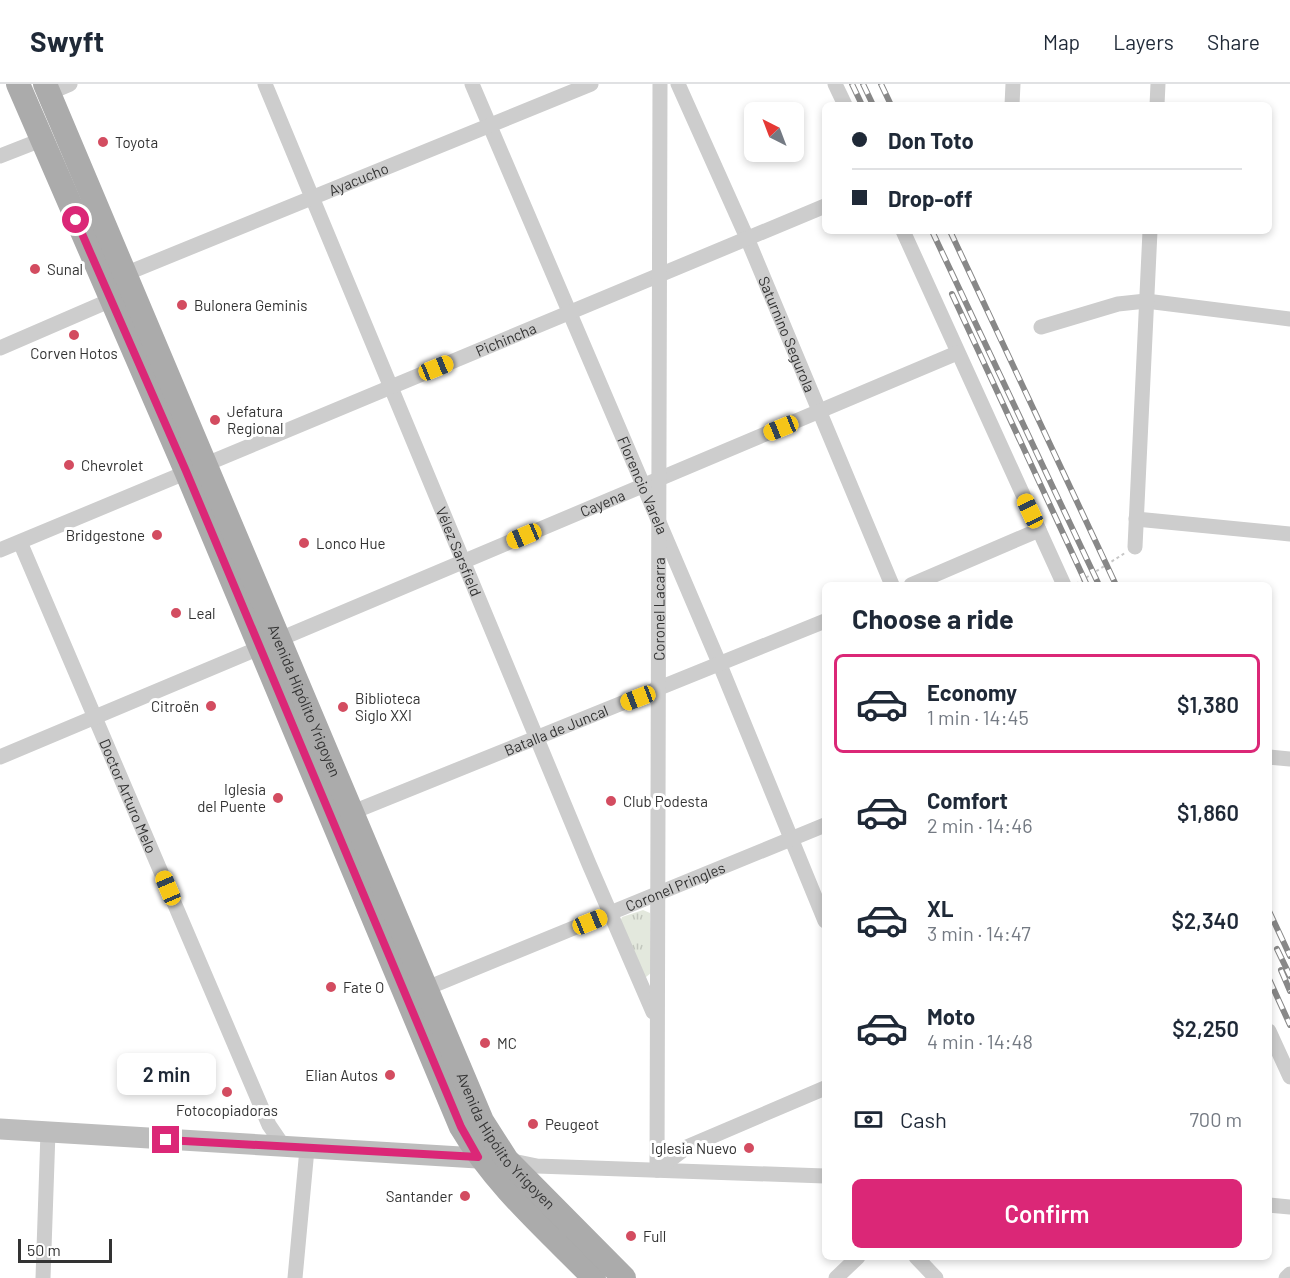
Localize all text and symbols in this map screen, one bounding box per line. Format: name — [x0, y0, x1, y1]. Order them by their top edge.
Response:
text: Swyft — [30, 24, 104, 58]
text: Map — [1043, 29, 1080, 54]
text: Layers — [1113, 29, 1174, 54]
text: Share — [1207, 29, 1260, 54]
north arrow — [744, 102, 804, 162]
map controls — [744, 102, 804, 162]
text: Don Toto — [888, 127, 974, 153]
place label: Toyota — [115, 133, 158, 151]
marker: Toyota — [96, 135, 110, 149]
street label: Ayacucho — [326, 159, 391, 199]
text: Drop-off — [888, 185, 972, 211]
route start — [62, 206, 89, 233]
place label: Sunal — [47, 260, 83, 278]
marker: Sunal — [28, 262, 42, 276]
street label: Saturnino Segurola — [755, 274, 819, 395]
place label: Bulonera Geminis — [194, 296, 307, 314]
marker: Bulonera Geminis — [175, 298, 189, 312]
street label: Pichincha — [473, 318, 539, 360]
marker: Corven Hotos — [67, 328, 81, 342]
place label: Corven Hotos — [30, 344, 118, 362]
car — [416, 353, 456, 383]
place label: Jefatura Regional — [227, 402, 283, 437]
marker: Jefatura Regional — [208, 413, 222, 427]
car — [761, 413, 801, 443]
street label: Florencio Varela — [614, 433, 672, 537]
place label: Chevrolet — [81, 456, 143, 474]
marker: Chevrolet — [62, 458, 76, 472]
street label: Cayena — [577, 485, 628, 520]
car — [1014, 491, 1046, 531]
street label: Vélez Sarsfield — [433, 504, 486, 599]
car — [504, 521, 544, 551]
place label: Bridgestone — [66, 526, 145, 544]
marker: Bridgestone — [150, 528, 164, 542]
place label: Lonco Hue — [316, 534, 385, 552]
marker: Lonco Hue — [297, 536, 311, 550]
street label: Coronel Lacarra — [649, 557, 668, 661]
text: Choose a ride — [852, 602, 1014, 634]
place label: Leal — [188, 604, 216, 622]
marker: Leal — [169, 606, 183, 620]
street label: Avenida Hipólito Yrigoyen — [265, 622, 345, 779]
icon: car — [855, 677, 909, 731]
text: Economy — [927, 679, 1017, 705]
car — [618, 683, 658, 713]
place label: Biblioteca Siglo XXI — [355, 689, 420, 724]
text: $1,380 — [1177, 691, 1239, 717]
place label: Citroën — [151, 697, 199, 715]
marker: Citroën — [204, 699, 218, 713]
marker: Biblioteca Siglo XXI — [336, 700, 350, 714]
street label: Batalla de Juncal — [501, 701, 611, 759]
text: 1 min · 14:45 — [927, 705, 1029, 729]
street label: Doctor Arturo Melo — [96, 736, 161, 856]
place label: Iglesia del Puente — [197, 780, 266, 815]
icon: car — [855, 785, 909, 839]
text: Comfort — [927, 787, 1008, 813]
marker: Iglesia del Puente — [271, 791, 285, 805]
place label: Club Podesta — [623, 792, 708, 810]
marker: Club Podesta — [604, 794, 618, 808]
text: $1,860 — [1177, 799, 1239, 825]
text: 2 min · 14:46 — [927, 813, 1032, 837]
street label: Coronel Pringles — [622, 858, 728, 915]
car — [153, 868, 183, 908]
icon: car — [855, 893, 909, 947]
text: XL — [927, 895, 953, 921]
car — [570, 907, 610, 937]
text: $2,340 — [1172, 907, 1239, 933]
text: 3 min · 14:47 — [927, 921, 1031, 945]
place label: Fate O — [343, 978, 384, 996]
marker: Fate O — [324, 980, 338, 994]
icon: car — [855, 1001, 909, 1055]
text: Moto — [927, 1003, 975, 1029]
text: $2,250 — [1172, 1015, 1239, 1041]
text: 4 min · 14:48 — [927, 1029, 1033, 1053]
place label: MC — [497, 1034, 517, 1052]
marker: MC — [478, 1036, 492, 1050]
callout: 2 min — [116, 1053, 216, 1095]
text: 2 min — [143, 1062, 190, 1086]
place label: Elian Autos — [305, 1066, 378, 1084]
marker: Elian Autos — [383, 1068, 397, 1082]
street label: Avenida Hipólito Yrigoyen — [453, 1069, 559, 1213]
marker: Fotocopiadoras — [220, 1085, 234, 1099]
place label: Fotocopiadoras — [176, 1101, 278, 1119]
icon: cash — [852, 1103, 885, 1136]
text: Cash — [900, 1106, 947, 1132]
text: 700 m — [1189, 1107, 1242, 1131]
place label: Peugeot — [545, 1115, 599, 1133]
marker: Peugeot — [526, 1117, 540, 1131]
route end — [152, 1126, 179, 1153]
place label: Iglesia Nuevo — [651, 1139, 737, 1157]
marker: Iglesia Nuevo — [742, 1141, 756, 1155]
button: Confirm — [852, 1179, 1242, 1248]
place label: Santander — [386, 1187, 454, 1205]
marker: Santander — [458, 1189, 472, 1203]
place label: Full — [643, 1227, 666, 1245]
marker: Full — [624, 1229, 638, 1243]
scale bar — [18, 1236, 112, 1264]
text: 50 m — [27, 1240, 61, 1259]

